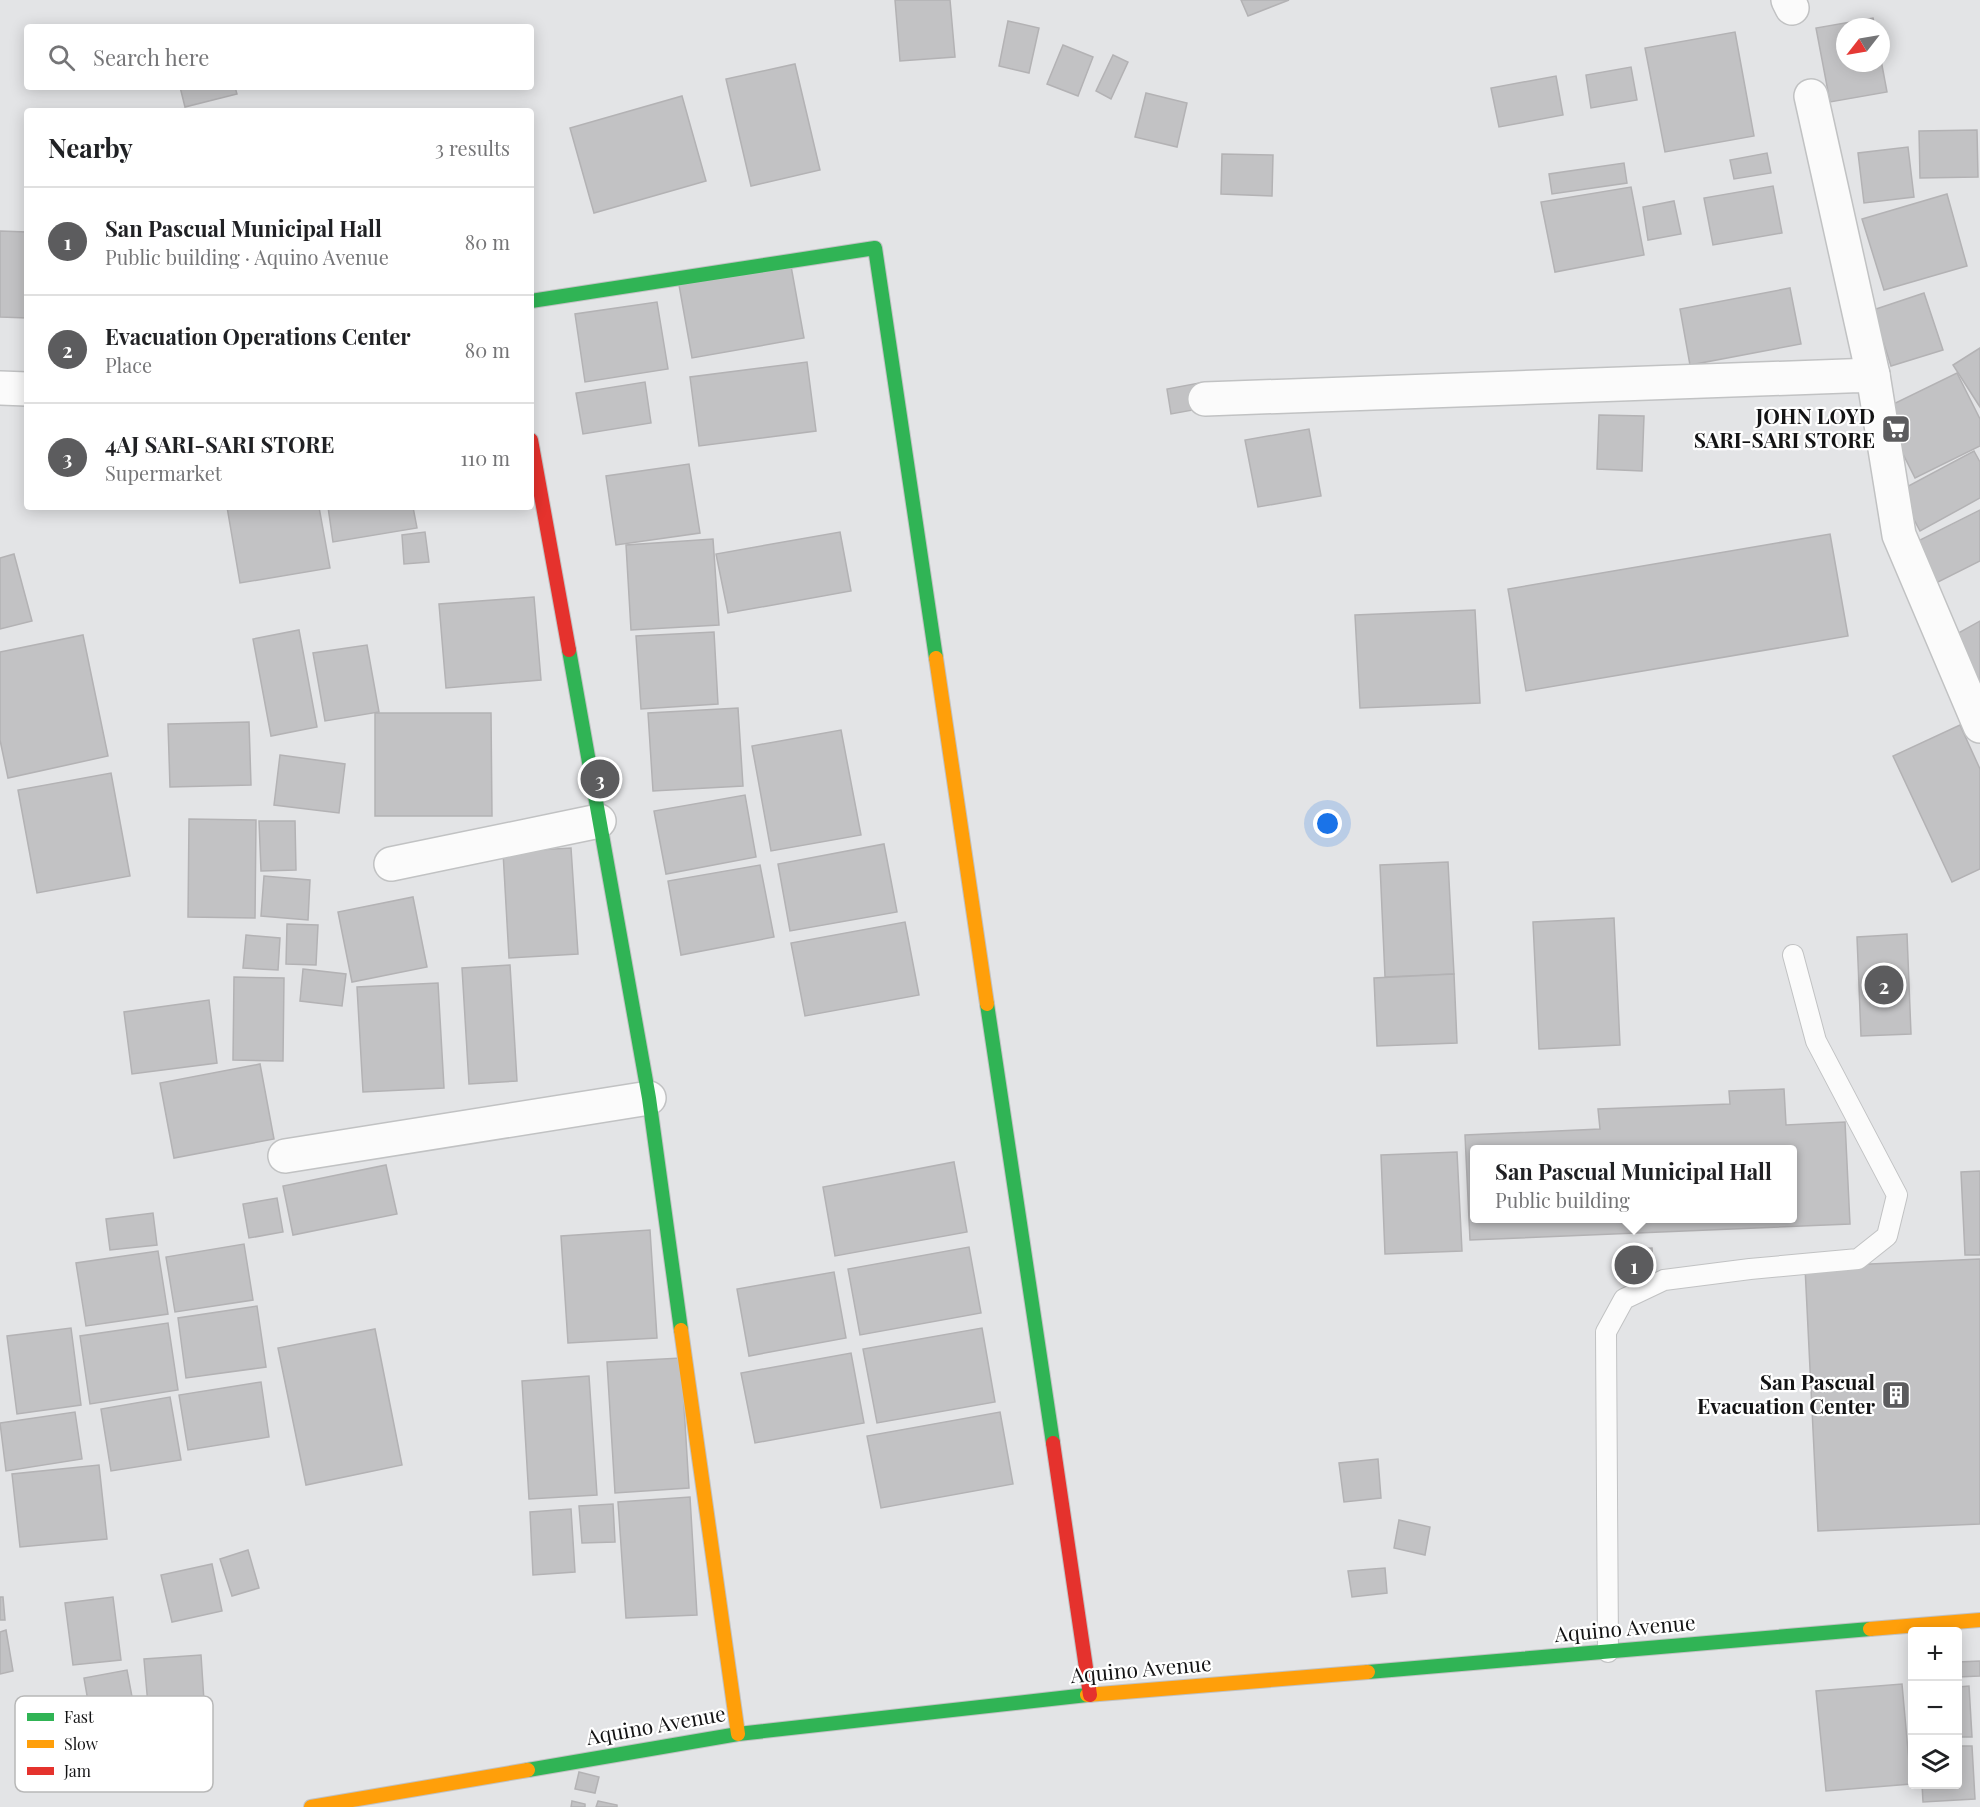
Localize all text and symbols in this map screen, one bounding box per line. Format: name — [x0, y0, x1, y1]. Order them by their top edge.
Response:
north arrow — [1836, 18, 1890, 72]
search box — [24, 24, 534, 90]
icon: search — [45, 41, 78, 74]
text: Search here — [93, 42, 209, 72]
text: Nearby — [48, 130, 133, 165]
text: 3 results — [435, 134, 510, 161]
text: San Pascual Municipal Hall — [105, 213, 382, 243]
text: 1 — [64, 228, 71, 255]
text: 80 m — [465, 228, 510, 255]
text: Public building · Aquino Avenue — [105, 243, 389, 270]
text: Evacuation Operations Center — [105, 321, 411, 351]
text: 2 — [62, 336, 73, 363]
text: 80 m — [465, 336, 510, 363]
text: Place — [105, 351, 152, 378]
place label: JOHN LOYD SARI-SARI STORE — [1694, 401, 1875, 453]
supermarket icon: JOHN LOYD SARI-SARI STORE — [1880, 413, 1912, 445]
text: 4AJ SARI-SARI STORE — [105, 429, 334, 459]
text: 3 — [63, 444, 72, 471]
text: 110 m — [460, 444, 510, 471]
text: Supermarket — [105, 459, 222, 486]
pin: 3 — [580, 756, 620, 802]
your location — [1313, 809, 1342, 838]
pin: 2 — [1864, 962, 1904, 1008]
popup — [1470, 1145, 1797, 1223]
text: San Pascual Municipal Hall — [1495, 1156, 1772, 1186]
text: Public building — [1495, 1186, 1630, 1213]
pin: 1 — [1614, 1242, 1654, 1288]
place label: San Pascual Evacuation Center — [1697, 1367, 1875, 1419]
building icon: San Pascual Evacuation Center — [1880, 1379, 1912, 1411]
street label: Aquino Avenue — [1552, 1607, 1696, 1647]
map controls — [1908, 1627, 1962, 1789]
button: + — [1908, 1627, 1962, 1681]
street label: Aquino Avenue — [1068, 1648, 1212, 1688]
button: − — [1908, 1681, 1962, 1735]
legend — [15, 1696, 213, 1792]
street label: Aquino Avenue — [583, 1698, 728, 1750]
text: Fast — [64, 1706, 94, 1727]
text: Slow — [64, 1733, 99, 1754]
button: layers — [1908, 1735, 1962, 1789]
text: Jam — [63, 1760, 91, 1781]

